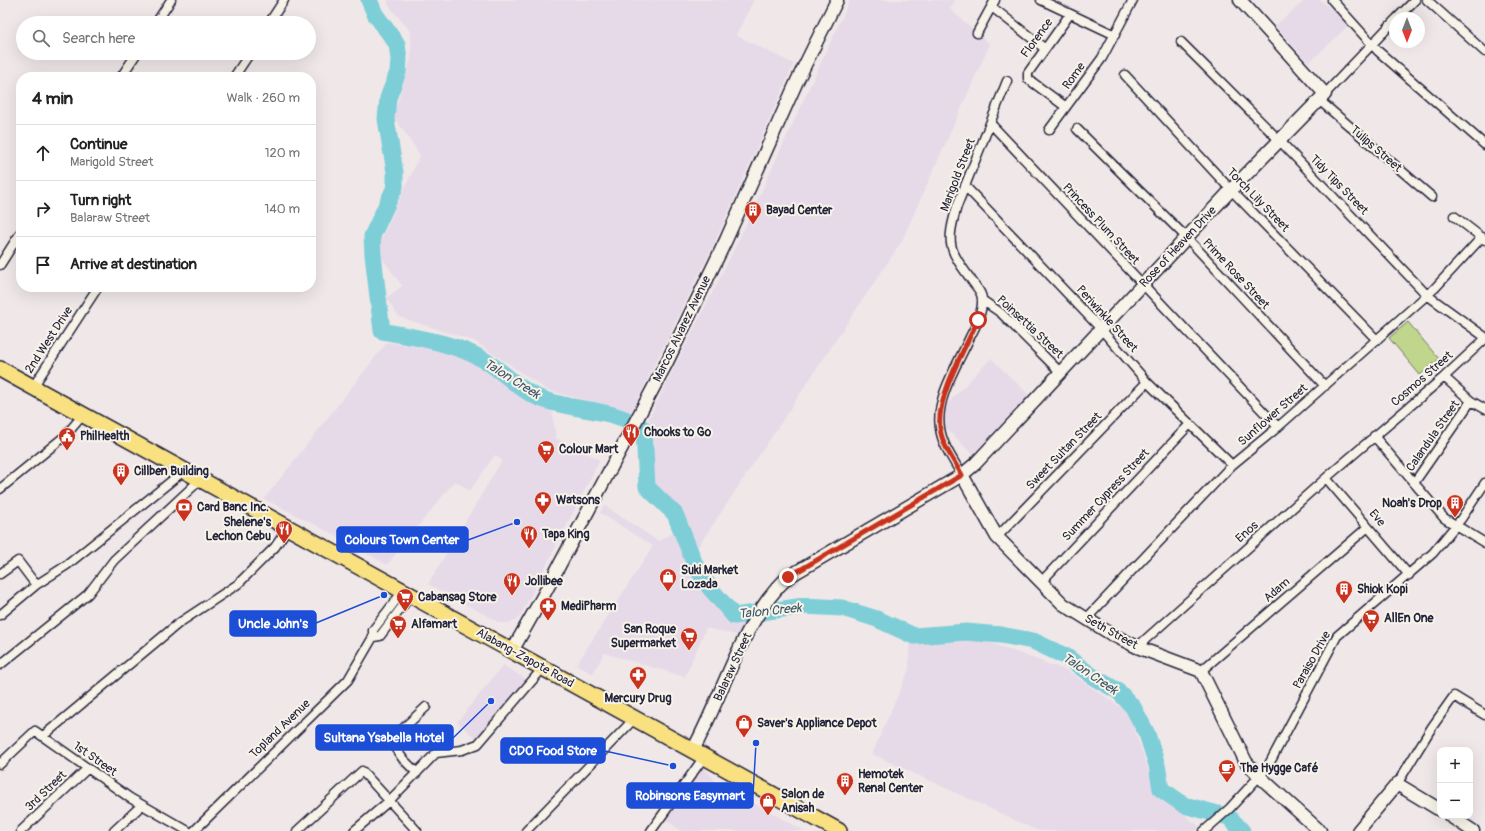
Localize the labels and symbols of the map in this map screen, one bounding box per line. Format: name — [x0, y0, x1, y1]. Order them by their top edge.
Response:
north arrow — [1389, 12, 1425, 48]
street label: Florence — [1018, 15, 1056, 61]
street label: Rome — [1059, 60, 1089, 92]
street label: Tulips Street — [1347, 123, 1405, 176]
street label: Marigold Street — [937, 136, 979, 214]
street label: Tidy Tips Street — [1307, 152, 1371, 218]
street label: Torch Lily Street — [1224, 165, 1292, 235]
street label: Princess Plum Street — [1059, 180, 1143, 268]
building icon: Bayad Center — [743, 200, 763, 225]
place label: Bayad Center — [766, 203, 833, 218]
street label: Rose of Heaven Drive — [1136, 203, 1220, 291]
street label: Prime Rose Street — [1199, 235, 1273, 313]
street label: Marcos Alvarez Avenue — [650, 273, 714, 385]
street label: Periwinkle Street — [1073, 282, 1141, 356]
street label: Poinsettia Street — [994, 292, 1066, 362]
street label: 2nd West Drive — [22, 304, 76, 376]
route start — [969, 311, 987, 329]
street label: Cosmos Street — [1388, 348, 1456, 410]
water label: Talon Creek — [481, 355, 544, 403]
street label: Sunflower Street — [1235, 381, 1311, 449]
street label: Calandula Street — [1403, 397, 1463, 474]
street label: Sweet Sultan Street — [1023, 409, 1105, 493]
restaurant icon: Chooks to Go — [621, 422, 641, 447]
place label: Chooks to Go — [644, 425, 712, 440]
public building icon: PhilHealth — [57, 426, 77, 451]
place label: PhilHealth — [80, 429, 130, 444]
supermarket icon: Colour Mart — [536, 439, 556, 464]
place label: Colour Mart — [559, 442, 620, 457]
street label: Summer Cypress Street — [1059, 446, 1153, 544]
building icon: Cillben Building — [111, 461, 131, 486]
place label: Cillben Building — [134, 464, 209, 479]
pharmacy icon: Watsons — [533, 490, 553, 515]
place label: Watsons — [556, 493, 601, 508]
building icon: Noah's Drop — [1445, 493, 1465, 518]
place label: Noah's Drop — [1382, 496, 1442, 511]
bank icon: Card Banc Inc. — [174, 497, 194, 522]
place label: Card Banc Inc. — [197, 500, 269, 515]
street label: Eve — [1366, 506, 1388, 530]
place label: Shelene's Lechon Cebu — [206, 515, 272, 544]
street label: Enos — [1233, 518, 1262, 546]
restaurant icon: Shelene's Lechon Cebu — [274, 519, 294, 544]
restaurant icon: Tapa King — [519, 524, 539, 549]
callout: Colours Town Center — [337, 527, 468, 552]
place label: Tapa King — [541, 527, 589, 542]
text: Colours Town Center — [344, 532, 460, 548]
place label: Suki Market Lozada — [681, 563, 739, 592]
shop icon: Suki Market Lozada — [658, 567, 678, 592]
route end — [779, 568, 797, 586]
restaurant icon: Jollibee — [502, 571, 522, 596]
place label: Jollibee — [525, 574, 564, 589]
street label: Adam — [1261, 574, 1293, 605]
building icon: Shiok Kopi — [1334, 579, 1354, 604]
place label: Shiok Kopi — [1357, 582, 1408, 597]
supermarket icon: Cabansag Store — [395, 587, 415, 612]
place label: Cabansag Store — [418, 590, 498, 605]
pharmacy icon: MediPharm — [538, 596, 558, 621]
place label: MediPharm — [561, 599, 617, 614]
water label: Talon Creek — [738, 600, 804, 622]
supermarket icon: AllEn One — [1361, 608, 1381, 633]
callout: Uncle John's — [230, 611, 316, 636]
street label: Seth Street — [1082, 611, 1140, 653]
place label: AllEn One — [1384, 611, 1435, 626]
supermarket icon: Alfamart — [388, 614, 408, 639]
text: Uncle John's — [238, 616, 308, 632]
place label: Alfamart — [411, 617, 458, 632]
place label: San Roque Supermarket — [611, 622, 677, 651]
street label: Alabang-Zapote Road — [474, 625, 577, 691]
supermarket icon: San Roque Supermarket — [679, 626, 699, 651]
street label: Paraiso Drive — [1290, 628, 1334, 692]
street label: Balaraw Street — [711, 630, 755, 704]
water label: Talon Creek — [1059, 650, 1122, 699]
pharmacy icon: Mercury Drug — [628, 665, 648, 690]
place label: Mercury Drug — [605, 691, 671, 706]
street label: Topland Avenue — [247, 696, 314, 762]
shop icon: Saver's Appliance Depot — [734, 713, 754, 738]
place label: Saver's Appliance Depot — [757, 716, 878, 731]
callout: Sultana Ysabella Hotel — [316, 725, 453, 750]
text: Sultana Ysabella Hotel — [324, 730, 444, 746]
callout: CDO Food Store — [501, 738, 605, 763]
street label: 1st Street — [70, 739, 120, 780]
text: CDO Food Store — [509, 743, 598, 759]
cafe icon: The Hygge Café — [1217, 758, 1237, 783]
place label: The Hygge Café — [1239, 761, 1319, 776]
place label: Hemotek Renal Center — [858, 767, 924, 796]
street label: 3rd Street — [22, 768, 70, 814]
building icon: Hemotek Renal Center — [835, 771, 855, 796]
callout: Robinsons Easymart — [627, 783, 753, 808]
place label: Salon de Anisah — [781, 787, 825, 816]
text: Robinsons Easymart — [635, 788, 746, 804]
shop icon: Salon de Anisah — [758, 791, 778, 816]

